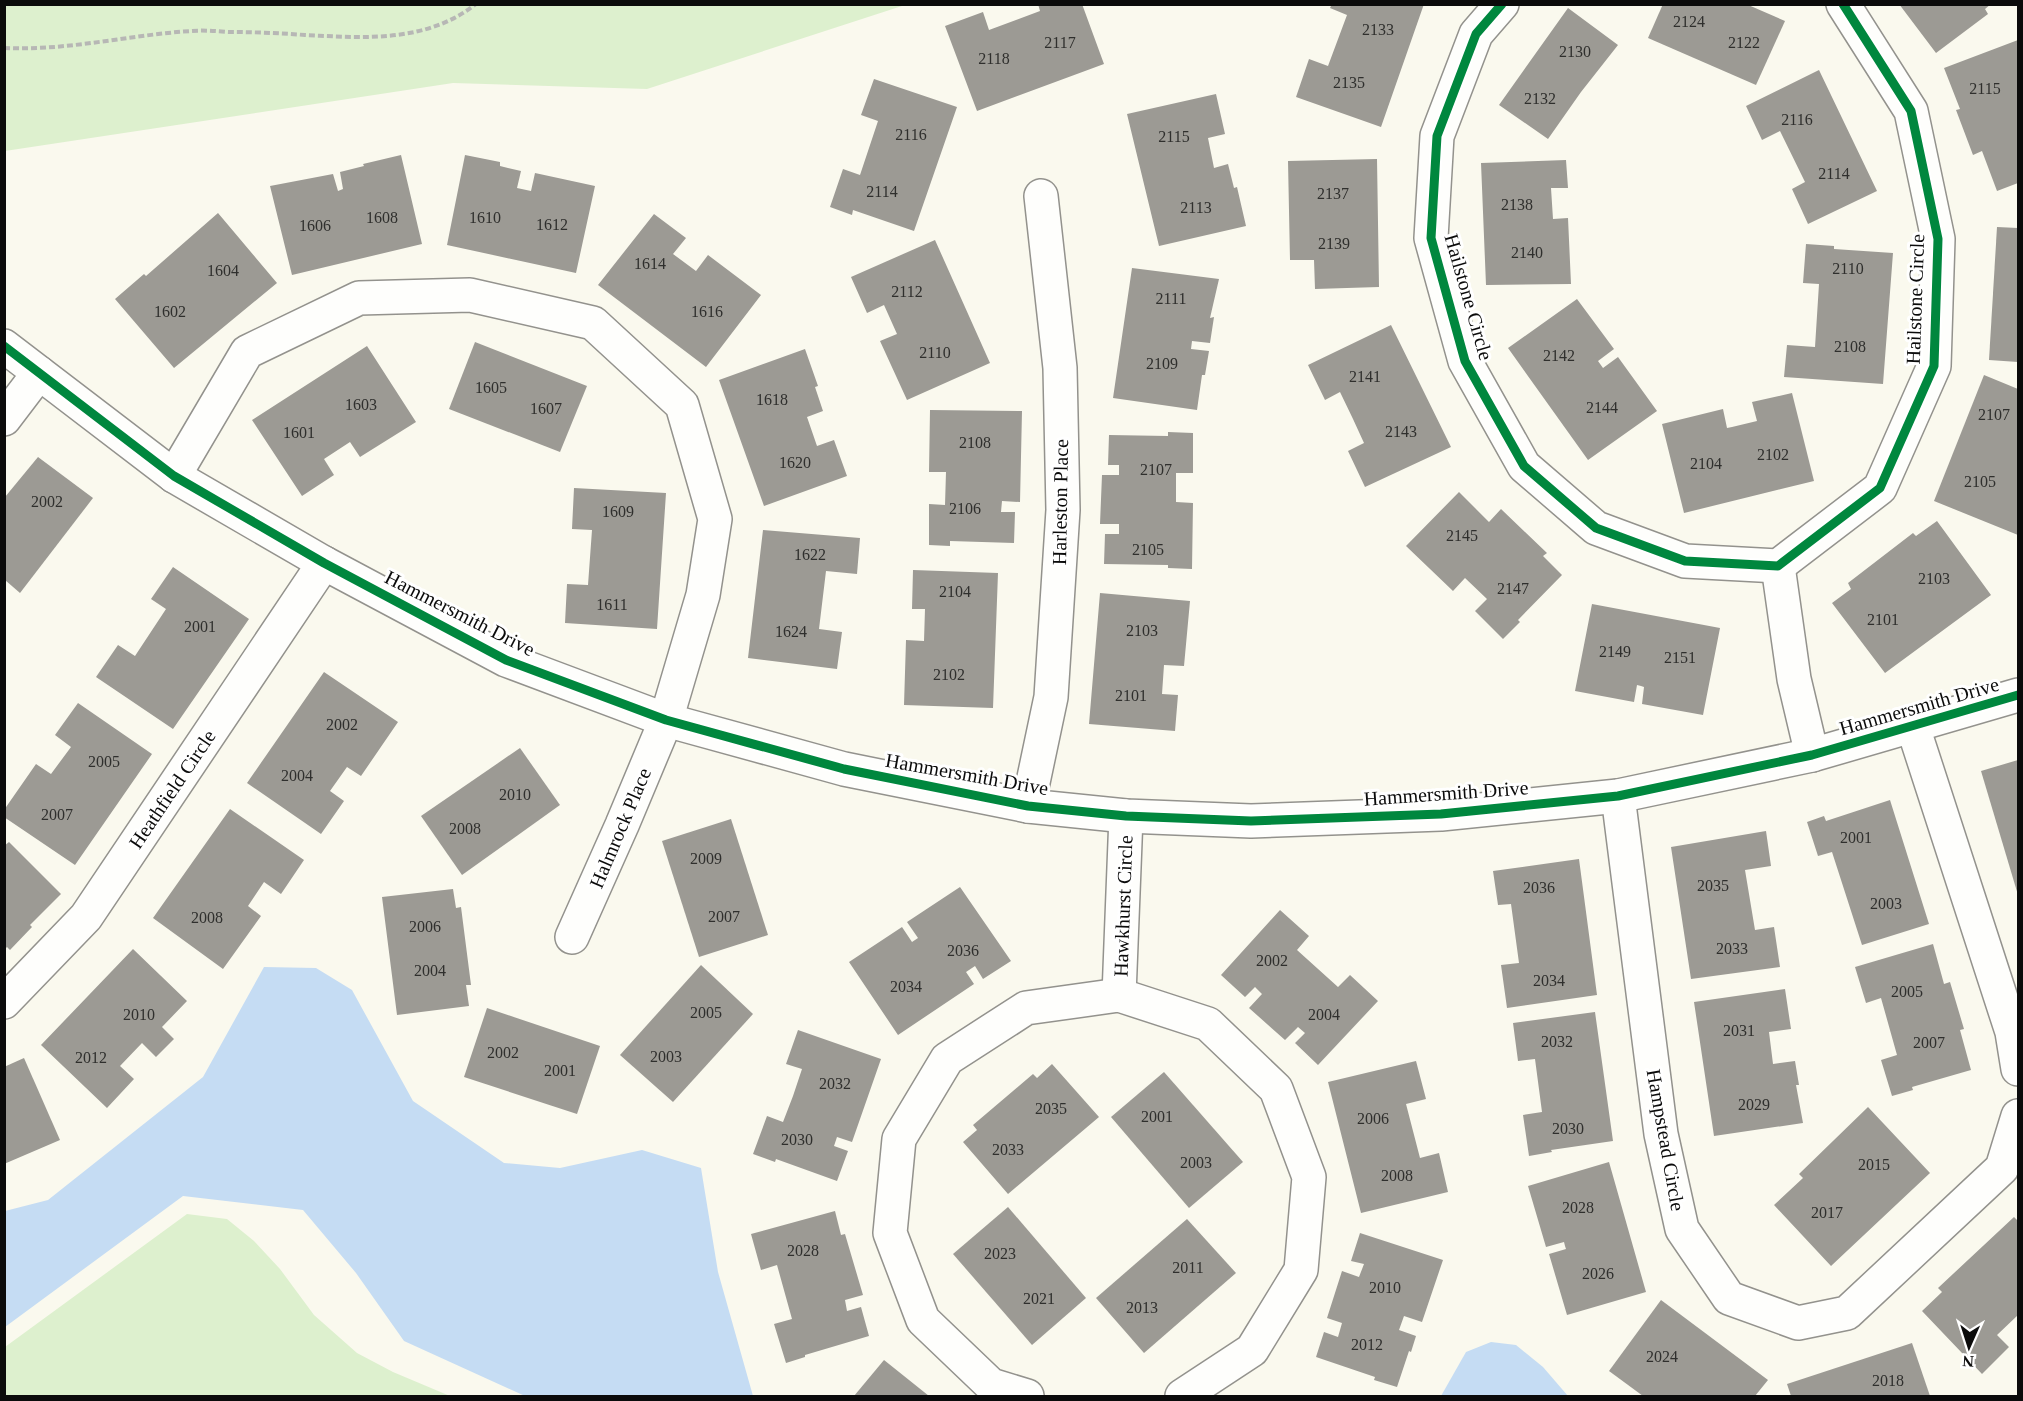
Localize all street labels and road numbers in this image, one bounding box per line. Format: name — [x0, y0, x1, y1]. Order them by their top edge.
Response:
street label: Hailstone Circle — [1440, 231, 1498, 363]
street label: Hailstone Circle — [1902, 233, 1928, 365]
street label: Harleston Place — [1048, 439, 1072, 565]
street label: Hammersmith Drive — [382, 566, 539, 660]
street label: Hammersmith Drive — [1837, 673, 2001, 739]
street label: Heathfield Circle — [124, 725, 220, 852]
street label: Hammersmith Drive — [884, 749, 1050, 799]
street label: Halmrock Place — [585, 765, 655, 891]
street label: Hammersmith Drive — [1363, 776, 1529, 810]
street label: Hawkhurst Circle — [1110, 835, 1136, 977]
street label: Hampstead Circle — [1642, 1067, 1689, 1213]

